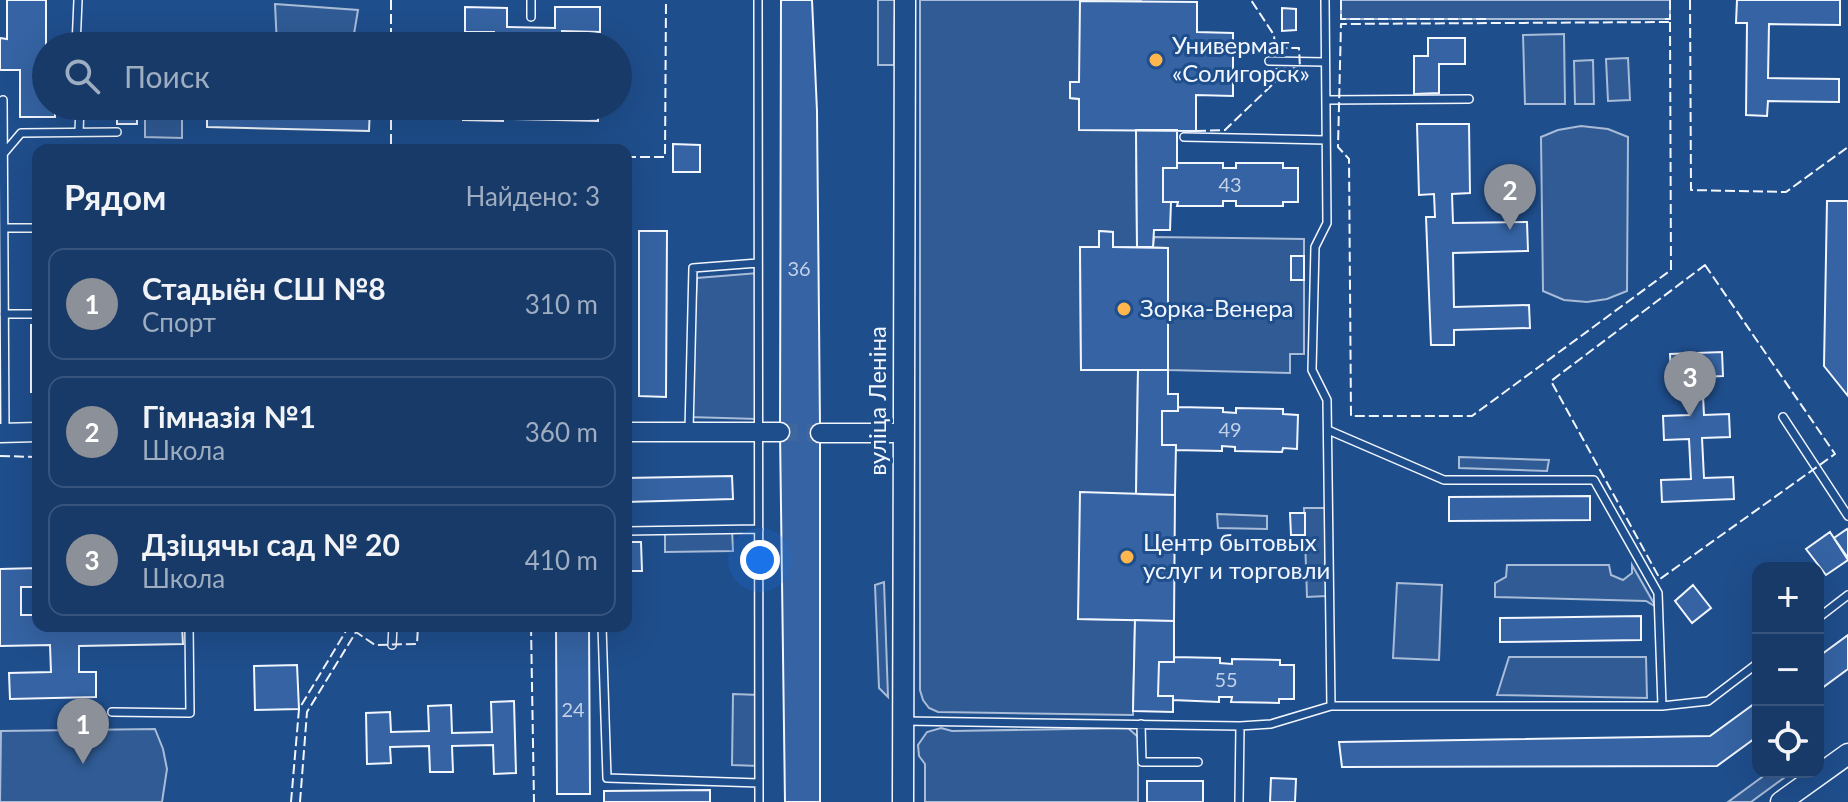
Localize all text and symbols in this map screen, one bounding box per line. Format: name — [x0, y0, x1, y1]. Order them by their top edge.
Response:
place label: Универмаг «Солигорск» — [1172, 30, 1310, 87]
search box — [32, 32, 632, 120]
marker: Универмаг «Солигорск» — [1147, 51, 1165, 69]
icon: search — [60, 54, 104, 98]
text: Поиск — [124, 58, 210, 94]
pin: 2 — [1484, 164, 1536, 230]
house number: 43 — [1218, 172, 1242, 196]
text: Рядом — [64, 176, 166, 217]
text: Найдено: 3 — [465, 180, 600, 212]
house number: 36 — [787, 256, 811, 280]
text: Стадыён СШ №8 — [142, 270, 386, 306]
text: 1 — [84, 288, 100, 320]
text: 310 m — [525, 288, 598, 320]
place label: Зорка-Венера — [1140, 293, 1294, 322]
marker: Зорка-Венера — [1115, 300, 1133, 318]
text: Спорт — [142, 306, 216, 338]
street label: вуліца Леніна — [862, 326, 891, 476]
pin: 3 — [1664, 351, 1716, 417]
text: Гімназія №1 — [142, 398, 316, 434]
text: 2 — [84, 416, 100, 448]
text: 360 m — [525, 416, 598, 448]
house number: 49 — [1218, 417, 1242, 441]
text: Школа — [142, 434, 225, 466]
text: Дзіцячы сад № 20 — [142, 526, 400, 562]
place label: Центр бытовых услуг и торговли — [1143, 527, 1330, 584]
your location — [740, 540, 780, 580]
text: 3 — [84, 544, 100, 576]
text: 410 m — [525, 544, 598, 576]
marker: Центр бытовых услуг и торговли — [1118, 548, 1136, 566]
text: Школа — [142, 562, 225, 594]
map controls — [1752, 562, 1824, 778]
button: + — [1752, 562, 1824, 634]
button: − — [1752, 634, 1824, 706]
house number: 55 — [1214, 667, 1238, 691]
house number: 24 — [561, 697, 585, 721]
pin: 1 — [57, 698, 109, 764]
button: locate — [1752, 706, 1824, 778]

